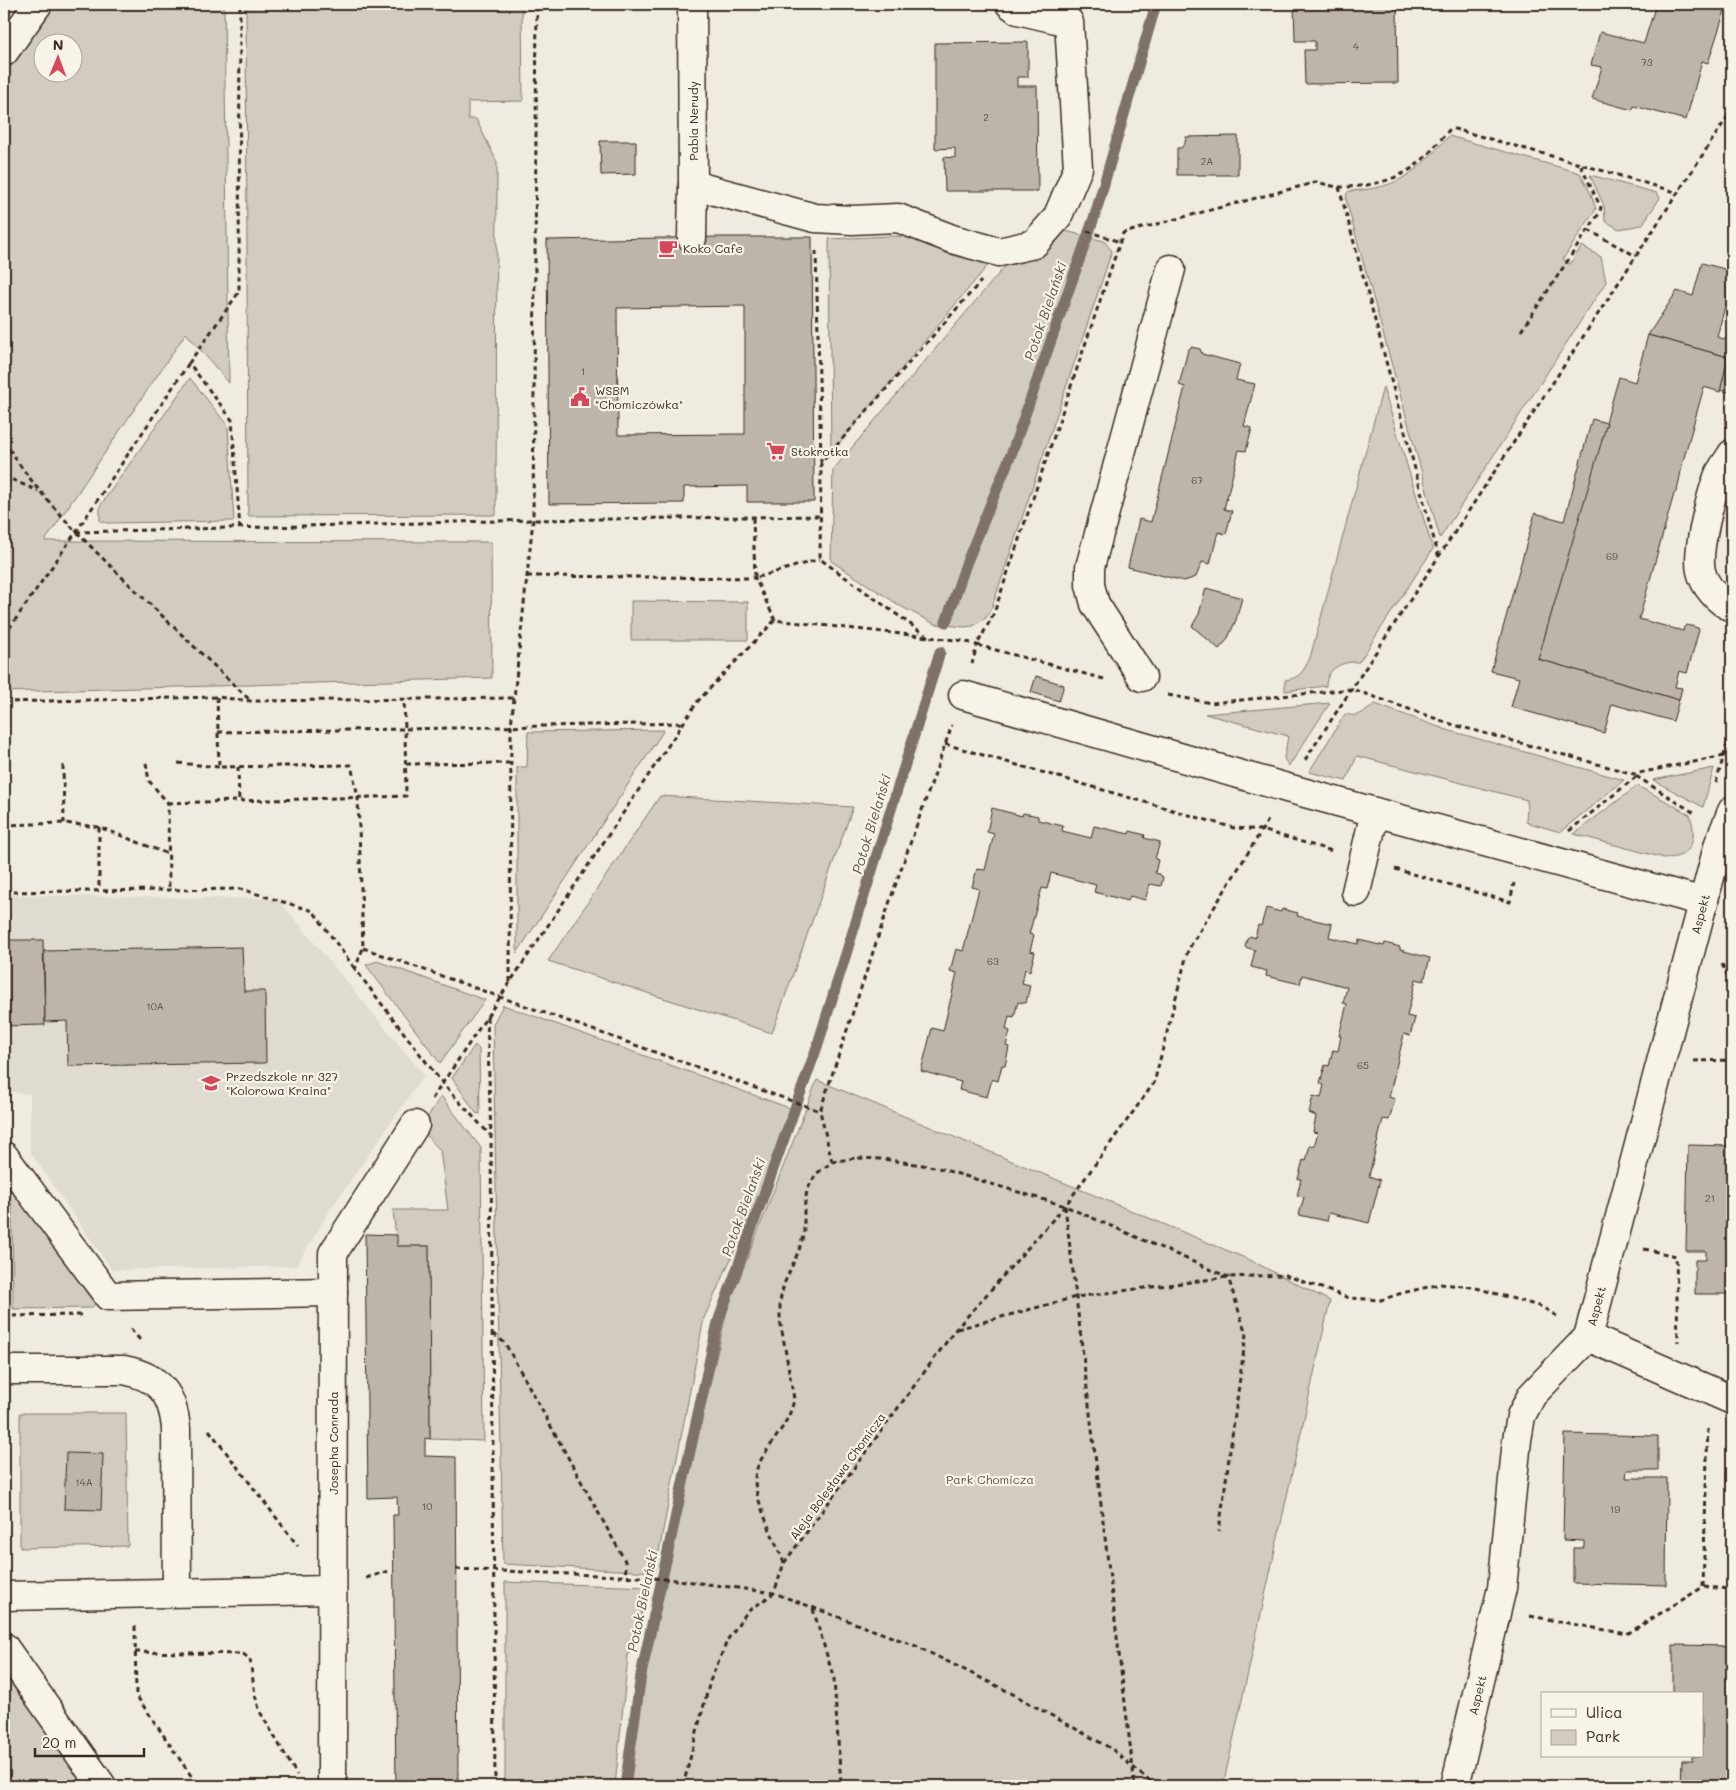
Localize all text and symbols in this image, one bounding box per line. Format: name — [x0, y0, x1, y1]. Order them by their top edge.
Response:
north arrow — [32, 32, 82, 82]
text: N — [53, 35, 64, 54]
house number: 4 — [1353, 39, 1359, 53]
house number: 73 — [1641, 55, 1653, 69]
street label: Pabla Nerudy — [685, 81, 701, 161]
house number: 2 — [983, 110, 989, 124]
house number: 2A — [1201, 154, 1213, 168]
cafe icon: Koko Cafe — [657, 237, 679, 259]
place label: Koko Cafe — [683, 240, 743, 256]
water label: Potok Bielański — [1019, 258, 1071, 363]
house number: 1 — [581, 364, 585, 378]
place label: WSBM "Chomiczówka" — [595, 382, 683, 412]
public building icon: WSBM "Chomiczówka" — [569, 386, 591, 408]
supermarket icon: Stokrotka — [765, 440, 787, 462]
place label: Stokrotka — [791, 443, 849, 459]
house number: 67 — [1191, 473, 1203, 487]
house number: 69 — [1606, 549, 1618, 563]
water label: Potok Bielański — [847, 771, 895, 876]
street label: Aspekt — [1687, 892, 1713, 936]
house number: 63 — [987, 954, 999, 968]
house number: 10A — [146, 999, 164, 1013]
house number: 65 — [1357, 1058, 1369, 1072]
place label: Przedszkole nr 327 "Kolorowa Kraina" — [226, 1068, 339, 1098]
school or university icon: Przedszkole nr 327 "Kolorowa Kraina" — [200, 1072, 222, 1094]
water label: Potok Bielański — [716, 1155, 770, 1259]
house number: 21 — [1705, 1191, 1715, 1205]
street label: Aspekt — [1583, 1284, 1609, 1328]
street label: Josepha Conrada — [325, 1391, 341, 1495]
street label: Aleja Bolesława Chomicza — [785, 1409, 889, 1543]
park label: Park Chomicza — [946, 1471, 1034, 1487]
house number: 14A — [75, 1475, 93, 1489]
house number: 10 — [422, 1499, 432, 1513]
house number: 19 — [1610, 1502, 1620, 1516]
water label: Potok Bielański — [622, 1548, 662, 1654]
street label: Aspekt — [1464, 1673, 1490, 1717]
legend — [1541, 1692, 1704, 1758]
text: Ulica — [1586, 1702, 1623, 1722]
scale bar — [35, 1725, 144, 1757]
text: Park — [1586, 1726, 1620, 1746]
text: 20 m — [42, 1732, 76, 1752]

